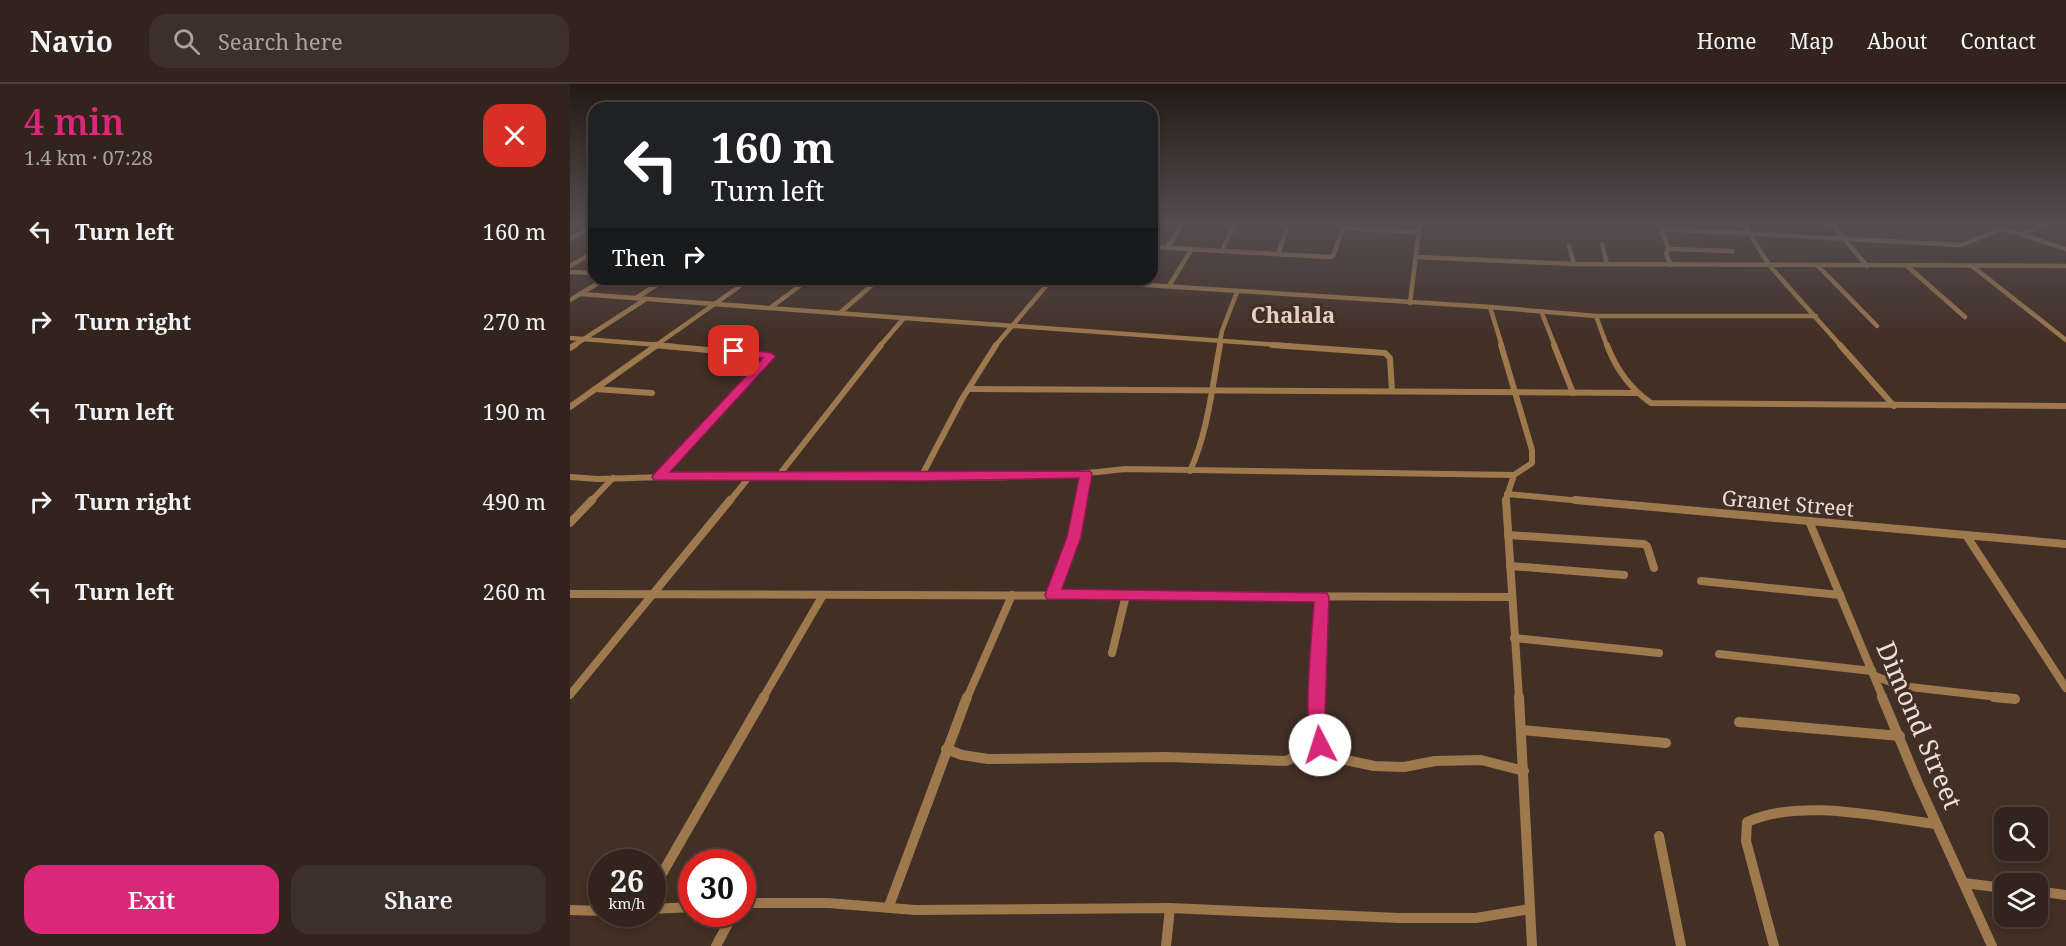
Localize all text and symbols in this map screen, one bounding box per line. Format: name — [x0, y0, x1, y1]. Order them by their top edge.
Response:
search box — [149, 14, 569, 68]
text: Navio — [30, 22, 113, 60]
icon: search — [170, 25, 203, 58]
text: Search here — [218, 26, 343, 56]
text: Home — [1697, 27, 1757, 55]
text: Map — [1790, 27, 1834, 55]
text: About — [1867, 27, 1928, 55]
text: Contact — [1961, 27, 2036, 55]
text: 4 min — [24, 97, 125, 146]
button: close — [483, 104, 546, 167]
text: 160 m — [711, 118, 835, 175]
icon: left — [612, 126, 690, 204]
text: 1.4 km · 07:28 — [24, 144, 153, 171]
text: Turn left — [711, 172, 824, 209]
icon: left — [24, 215, 57, 248]
text: Turn left — [75, 216, 174, 246]
text: 160 m — [483, 216, 546, 246]
icon: right — [677, 240, 710, 273]
text: Then — [612, 242, 665, 272]
district label: Chalala — [1251, 299, 1335, 329]
icon: right — [24, 305, 57, 338]
text: Turn right — [75, 306, 191, 336]
text: 270 m — [483, 306, 546, 336]
pin — [708, 325, 759, 376]
icon: arrive — [717, 334, 750, 367]
icon: left — [24, 395, 57, 428]
text: Turn left — [75, 396, 174, 426]
text: 190 m — [483, 396, 546, 426]
street label: Granet Street — [1721, 483, 1855, 523]
icon: right — [24, 485, 57, 518]
text: Turn right — [75, 486, 191, 516]
text: 490 m — [483, 486, 546, 516]
icon: left — [24, 575, 57, 608]
text: Turn left — [75, 576, 174, 606]
text: 260 m — [483, 576, 546, 606]
street label: Dimond Street — [1868, 636, 1972, 814]
position arrow — [1288, 713, 1352, 777]
map controls — [1994, 807, 2048, 927]
button: search — [1994, 807, 2048, 861]
speed limit sign: 30 — [678, 849, 756, 927]
text: 26 — [610, 860, 644, 901]
button: Exit — [24, 865, 279, 934]
button: Share — [291, 865, 546, 934]
button: layers — [1994, 873, 2048, 927]
text: km/h — [609, 893, 645, 913]

